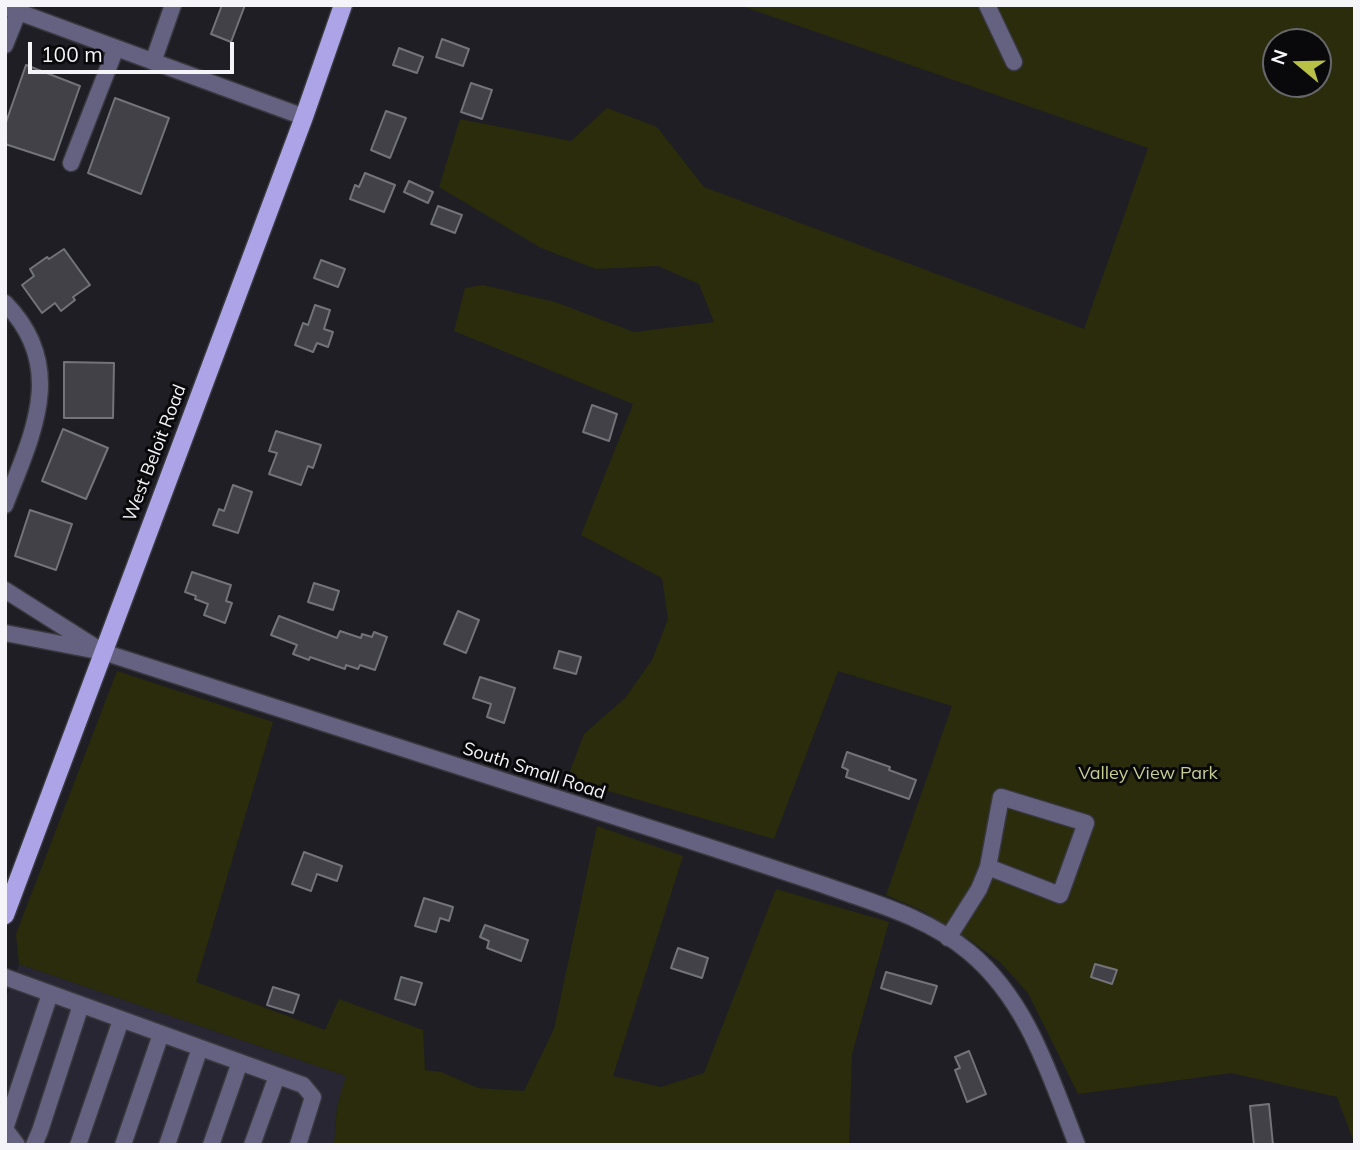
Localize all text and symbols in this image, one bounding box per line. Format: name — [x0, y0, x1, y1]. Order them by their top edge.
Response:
scale bar — [32, 28, 238, 72]
north arrow — [1262, 28, 1332, 98]
text: 100 m — [41, 41, 103, 67]
text: N — [1265, 46, 1293, 68]
street label: West Beloit Road — [119, 382, 191, 524]
street label: South Small Road — [460, 738, 608, 804]
park label: Valley View Park — [1078, 763, 1218, 785]

